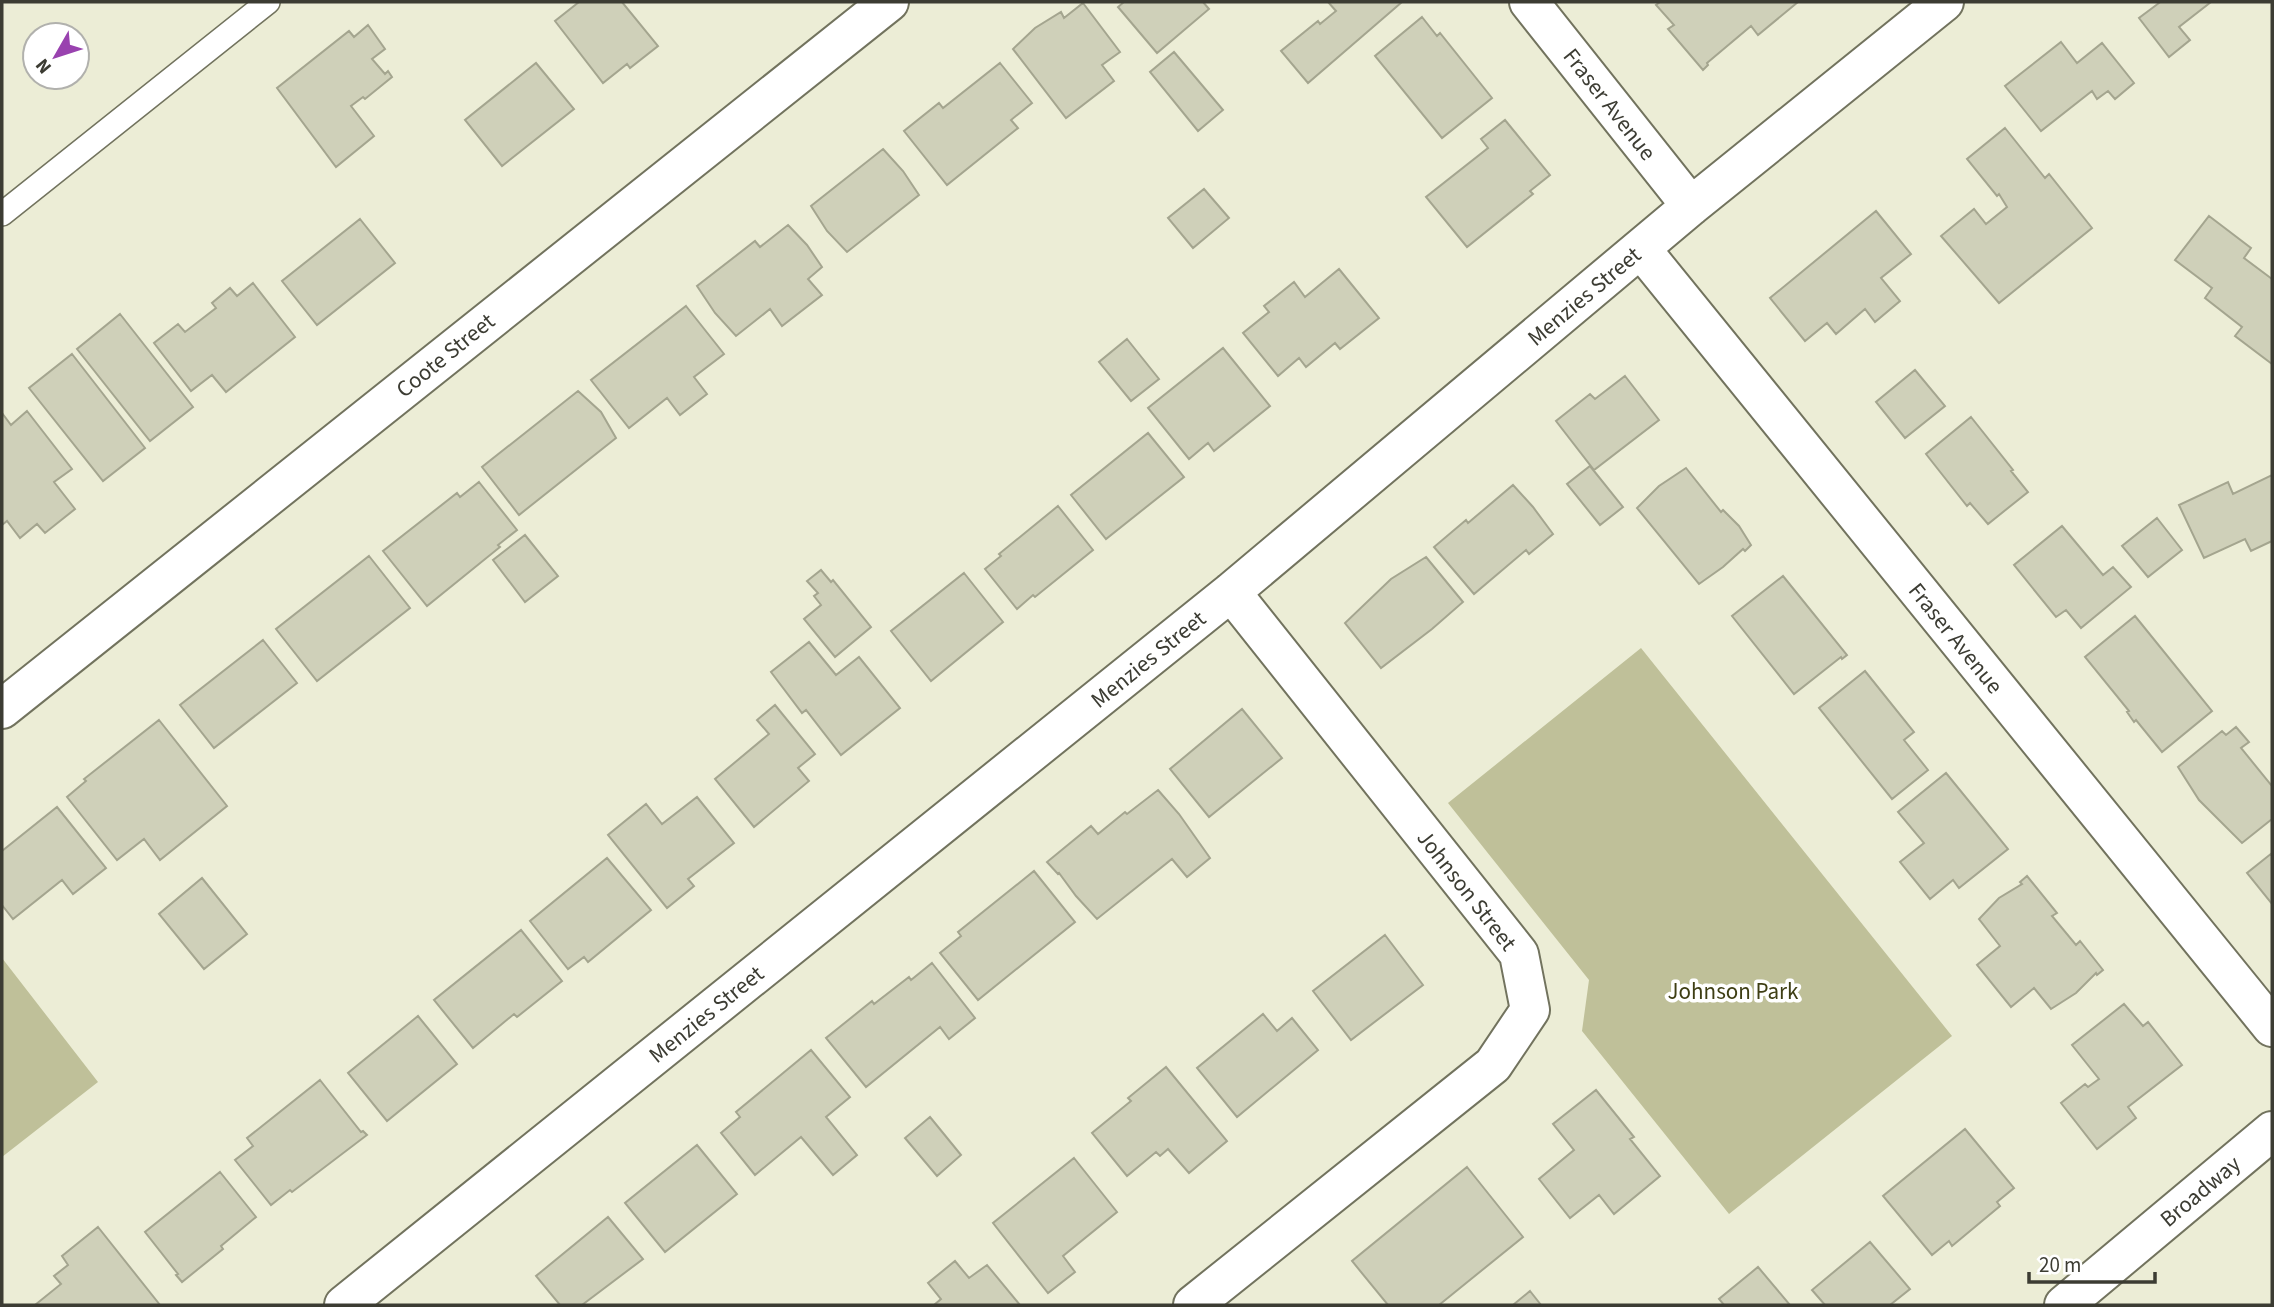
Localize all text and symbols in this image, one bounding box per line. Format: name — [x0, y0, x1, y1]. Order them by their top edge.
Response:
north arrow — [21, 21, 91, 91]
street label: Fraser Avenue — [1555, 41, 1664, 167]
text: N — [29, 52, 58, 79]
street label: Menzies Street — [1520, 239, 1648, 354]
street label: Coote Street — [389, 305, 502, 406]
street label: Fraser Avenue — [1900, 576, 2011, 701]
street label: Menzies Street — [1084, 603, 1213, 716]
street label: Johnson Street — [1409, 823, 1525, 958]
street label: Menzies Street — [642, 958, 771, 1071]
park label: Johnson Park — [1668, 975, 1799, 1008]
street label: Broadway — [2153, 1148, 2248, 1235]
scale bar — [2029, 1240, 2155, 1284]
text: 20 m — [2039, 1250, 2081, 1280]

